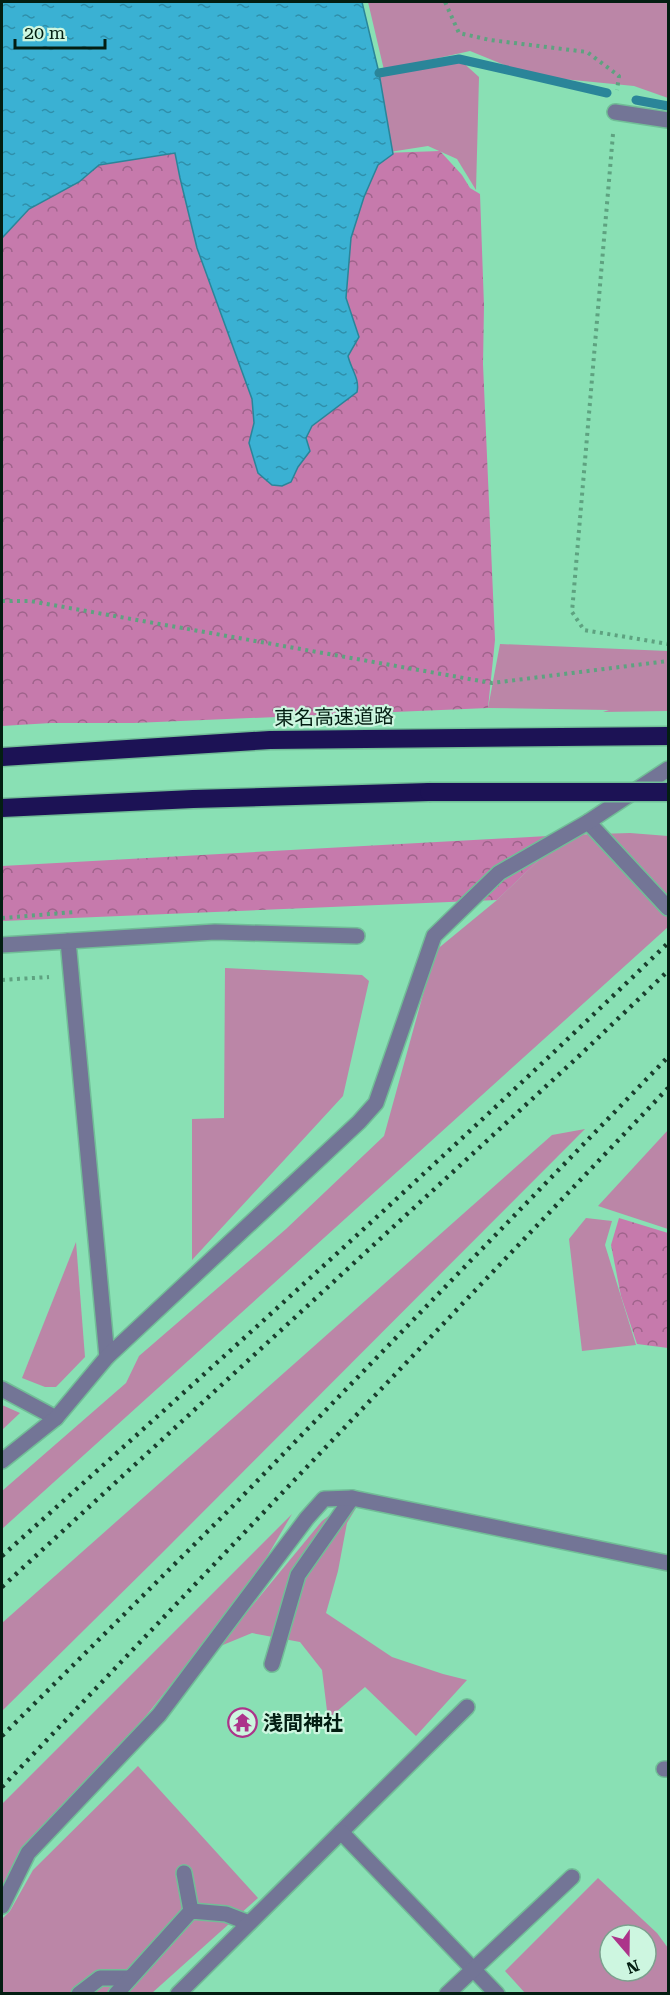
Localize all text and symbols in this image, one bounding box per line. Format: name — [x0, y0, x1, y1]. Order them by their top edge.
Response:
scale bar — [15, 12, 105, 50]
text: 20 m — [24, 22, 65, 43]
street label: 東名高速道路 — [274, 704, 394, 730]
temple icon: 浅間神社 — [226, 1707, 258, 1739]
place label: 浅間神社 — [263, 1711, 343, 1735]
north arrow — [598, 1923, 658, 1983]
text: N — [624, 1956, 642, 1978]

